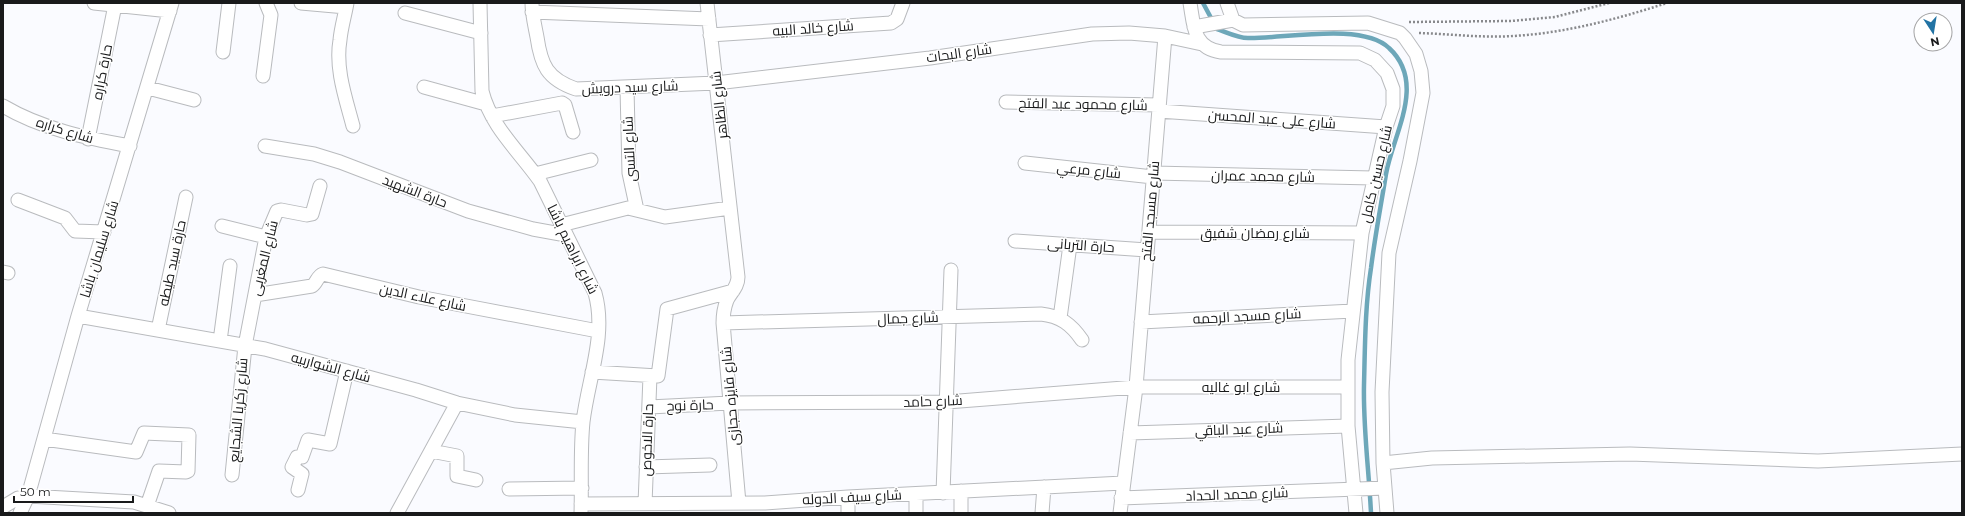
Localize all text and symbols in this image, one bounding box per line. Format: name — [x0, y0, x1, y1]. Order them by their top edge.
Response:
north arrow — [1913, 12, 1953, 52]
street label: شارع خالد البيه — [772, 16, 854, 40]
text: N — [1929, 34, 1941, 50]
street label: شارع البحات — [925, 39, 993, 67]
street label: حارة كراره — [88, 43, 116, 101]
street label: شارع الظاهر — [706, 70, 732, 141]
street label: شارع سيد درويش — [581, 76, 679, 98]
street label: شارع محمود عبد الفتح — [1018, 94, 1148, 114]
street label: شارع على عبد المحسن — [1207, 106, 1337, 132]
street label: شارع كراره — [34, 113, 96, 147]
street label: شارع التسى — [618, 116, 640, 182]
street label: شارع حسين كامل — [1356, 123, 1396, 225]
street label: شارع مرعي — [1056, 158, 1122, 185]
street label: شارع مسجد الفتح — [1137, 160, 1163, 262]
street label: شارع محمد عمران — [1211, 166, 1315, 186]
street label: حارة الشهيد — [380, 170, 450, 212]
street label: شارع سليمان باشا — [76, 198, 122, 300]
street label: شارع ابراهيم باشا — [543, 201, 603, 297]
street label: حارة سيد طيطه — [154, 218, 190, 308]
street label: شارع المغربى — [246, 218, 282, 298]
street label: شارع رمضان شفيق — [1200, 224, 1310, 242]
street label: حارة التربانى — [1047, 234, 1115, 256]
street label: شارع علاء الدين — [378, 279, 468, 315]
street label: شارع مسجد الرحمه — [1192, 304, 1302, 328]
street label: شارع جمال — [877, 308, 939, 328]
street label: شارع فايزه حجازى — [717, 346, 743, 446]
street label: شارع الشواربيه — [289, 348, 373, 386]
street label: شارع زكريا الشجايع — [224, 357, 252, 463]
street label: شارع ابو غاليه — [1202, 378, 1280, 396]
street label: شارع حامد — [903, 391, 963, 411]
street label: حارة نوح — [666, 395, 714, 415]
street label: حارة الاخوص — [637, 403, 657, 477]
street label: شارع عبد الباقي — [1195, 418, 1284, 443]
scale bar — [14, 478, 133, 504]
street label: شارع محمد الحداد — [1185, 483, 1289, 505]
text: 50 m — [20, 484, 51, 499]
street label: شارع سيف الدوله — [802, 485, 902, 509]

